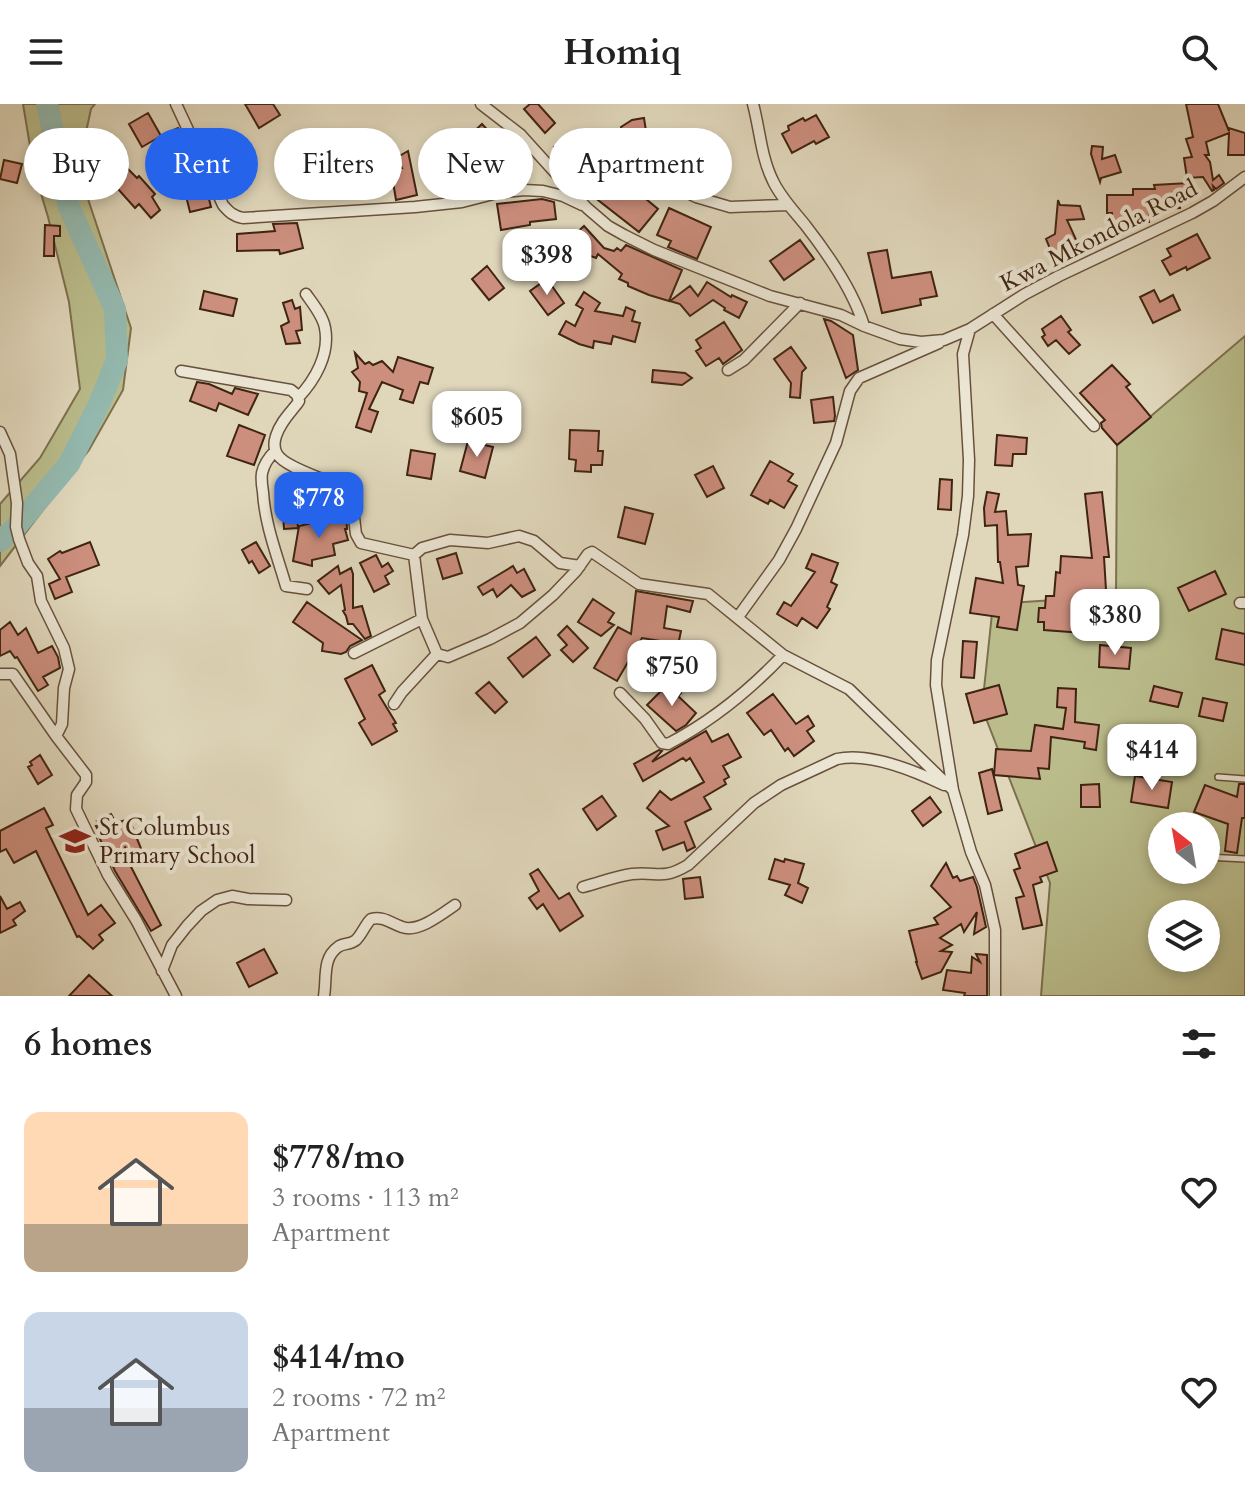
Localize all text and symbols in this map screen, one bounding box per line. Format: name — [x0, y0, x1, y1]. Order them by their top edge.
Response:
text: Homiq — [564, 28, 681, 77]
icon: menu — [24, 30, 68, 74]
icon: search — [1177, 30, 1221, 74]
chip: Buy — [24, 128, 129, 200]
chip: Rent — [145, 128, 258, 200]
chip: Filters — [274, 128, 402, 200]
chip: New — [418, 128, 533, 200]
chip: Apartment — [549, 128, 732, 200]
street label: Kwa Mkondola Road — [995, 172, 1204, 300]
pin: $398 — [500, 229, 594, 297]
text: $398 — [520, 237, 574, 272]
pin: $605 — [430, 391, 524, 459]
text: $605 — [450, 399, 504, 434]
pin: $778 — [272, 472, 366, 540]
text: $778 — [292, 480, 346, 515]
pin: $380 — [1068, 589, 1162, 657]
text: $380 — [1088, 597, 1142, 632]
pin: $750 — [625, 640, 719, 708]
text: $750 — [645, 648, 699, 683]
pin: $414 — [1105, 724, 1199, 792]
text: $414 — [1125, 732, 1179, 767]
place label: St Columbus Primary School — [99, 811, 255, 872]
north arrow — [1148, 812, 1220, 884]
map controls — [1148, 812, 1220, 972]
school or university icon: St Columbus Primary School — [58, 824, 92, 858]
button: layers — [1148, 900, 1220, 972]
text: 6 homes — [24, 1021, 152, 1067]
icon: filters — [1177, 1022, 1221, 1066]
text: $778/mo — [272, 1134, 405, 1180]
icon: home — [88, 1144, 184, 1240]
icon: heart — [1177, 1170, 1221, 1214]
text: 3 rooms · 113 m² — [272, 1180, 459, 1215]
text: Apartment — [272, 1215, 390, 1250]
text: $414/mo — [272, 1334, 405, 1380]
icon: home — [88, 1344, 184, 1440]
icon: heart — [1177, 1370, 1221, 1414]
text: 2 rooms · 72 m² — [272, 1380, 445, 1415]
text: Apartment — [272, 1415, 390, 1450]

